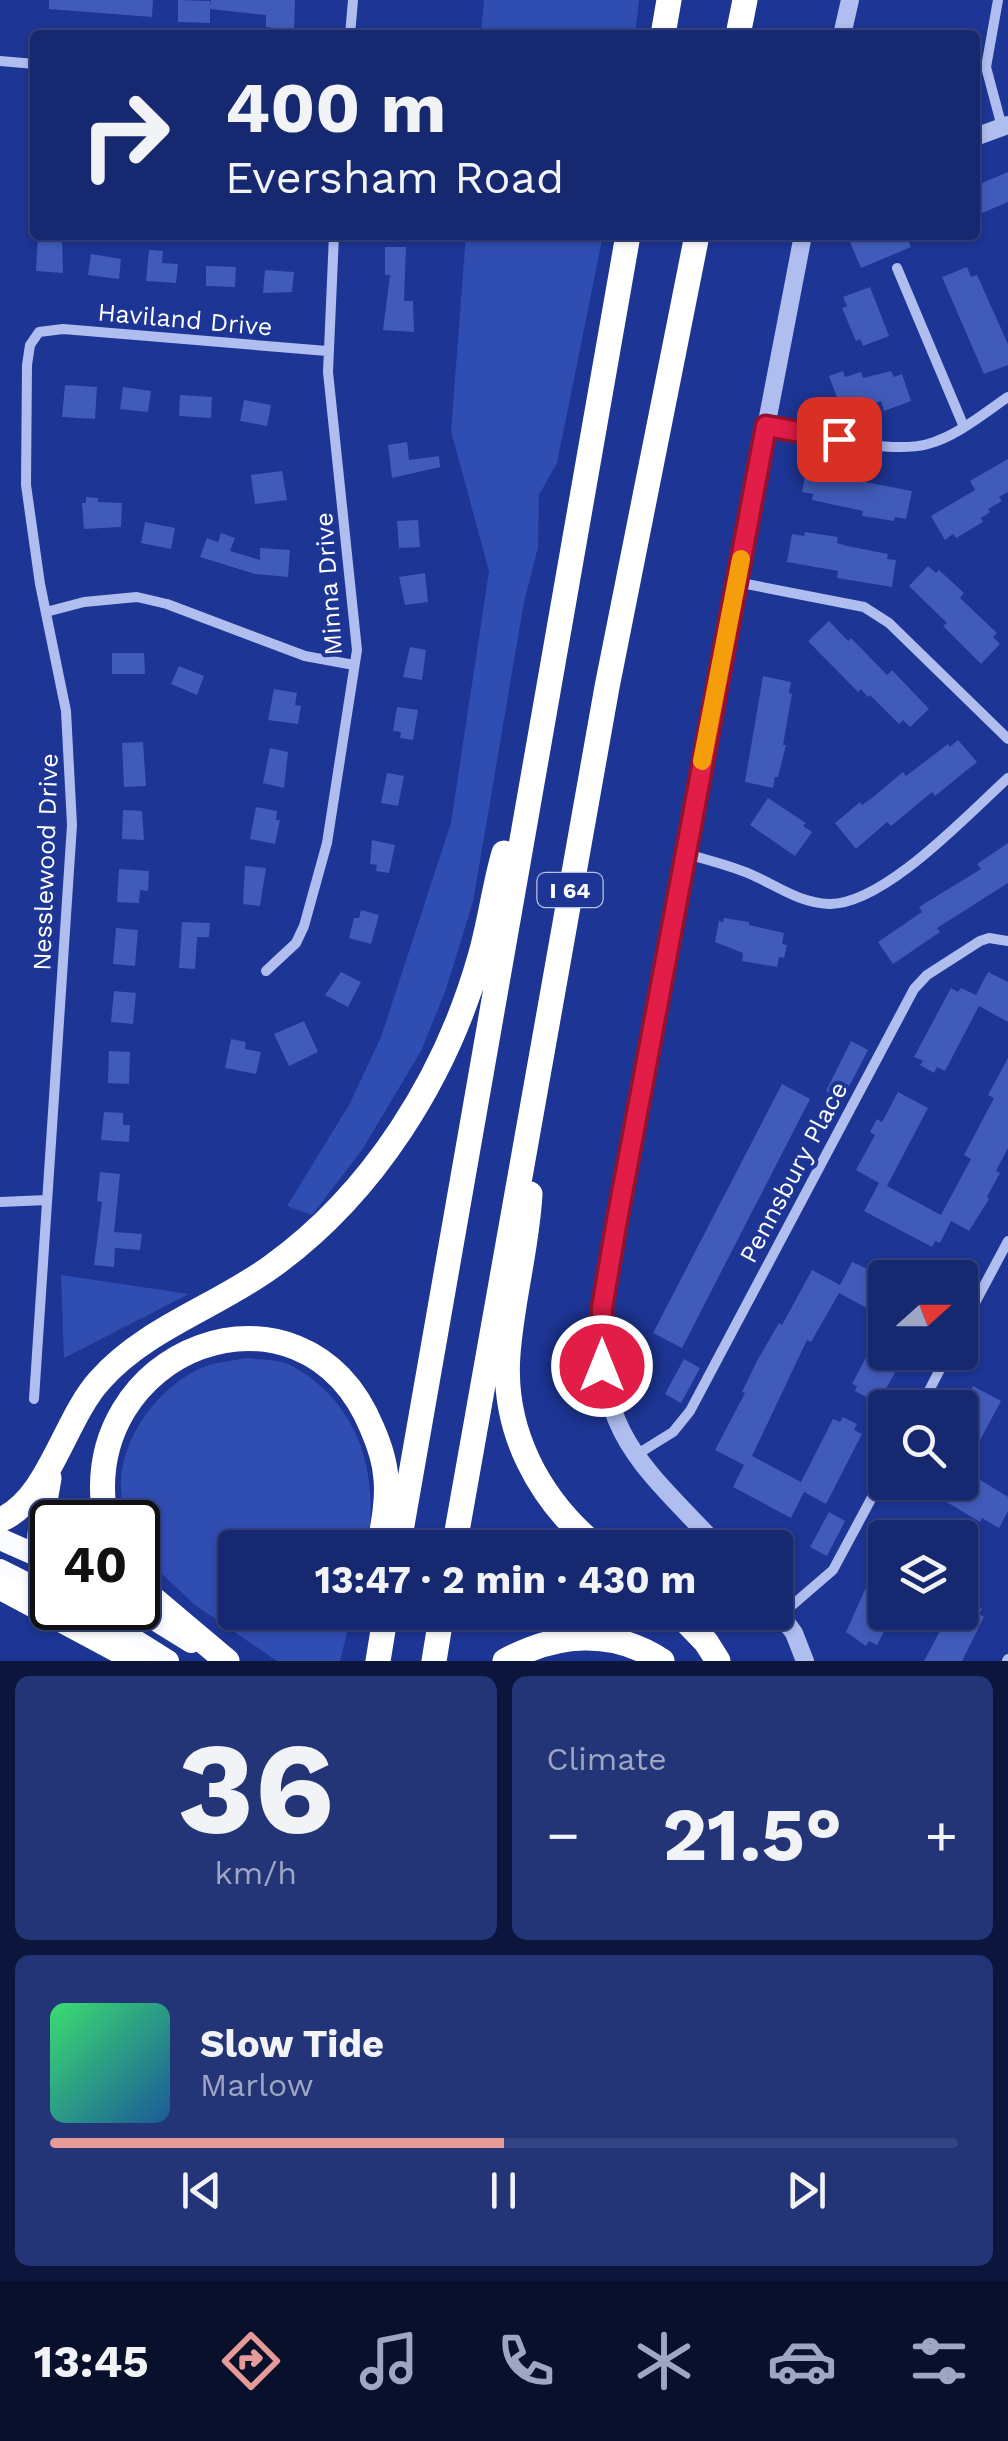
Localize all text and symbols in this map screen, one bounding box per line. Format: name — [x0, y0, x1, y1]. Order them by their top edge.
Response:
text: 400 m — [225, 67, 446, 149]
icon: right — [60, 70, 190, 200]
text: Eversham Road — [225, 151, 564, 204]
street label: Haviland Drive — [96, 297, 274, 342]
pin — [797, 397, 882, 482]
icon: arrive — [812, 412, 867, 467]
street label: Minna Drive — [309, 512, 348, 656]
street label: Nesslewood Drive — [27, 753, 64, 971]
road number: I 64 — [538, 873, 602, 907]
street label: Pennsbury Place — [733, 1077, 853, 1268]
north arrow — [868, 1260, 978, 1370]
map controls — [868, 1260, 978, 1630]
position arrow — [550, 1314, 654, 1418]
button: search — [868, 1390, 978, 1500]
speed limit sign: 40 — [30, 1500, 160, 1630]
button: layers — [868, 1520, 978, 1630]
text: 13:47 · 2 min · 430 m — [315, 1558, 696, 1602]
text: 36 — [177, 1712, 334, 1865]
text: Climate — [547, 1740, 667, 1778]
text: 21.5° — [662, 1790, 842, 1878]
text: − — [547, 1803, 580, 1867]
text: + — [925, 1803, 958, 1867]
text: km/h — [215, 1854, 297, 1892]
text: Slow Tide — [200, 2022, 384, 2066]
text: Marlow — [200, 2066, 314, 2104]
icon: previous — [174, 2163, 229, 2218]
icon: pause — [476, 2163, 531, 2218]
icon: next — [779, 2163, 834, 2218]
icon: directions — [216, 2326, 286, 2396]
icon: music — [354, 2326, 424, 2396]
icon: phone — [491, 2326, 561, 2396]
icon: climate — [629, 2326, 699, 2396]
icon: car — [767, 2326, 837, 2396]
icon: filters — [904, 2326, 974, 2396]
text: 13:45 — [34, 2335, 149, 2388]

